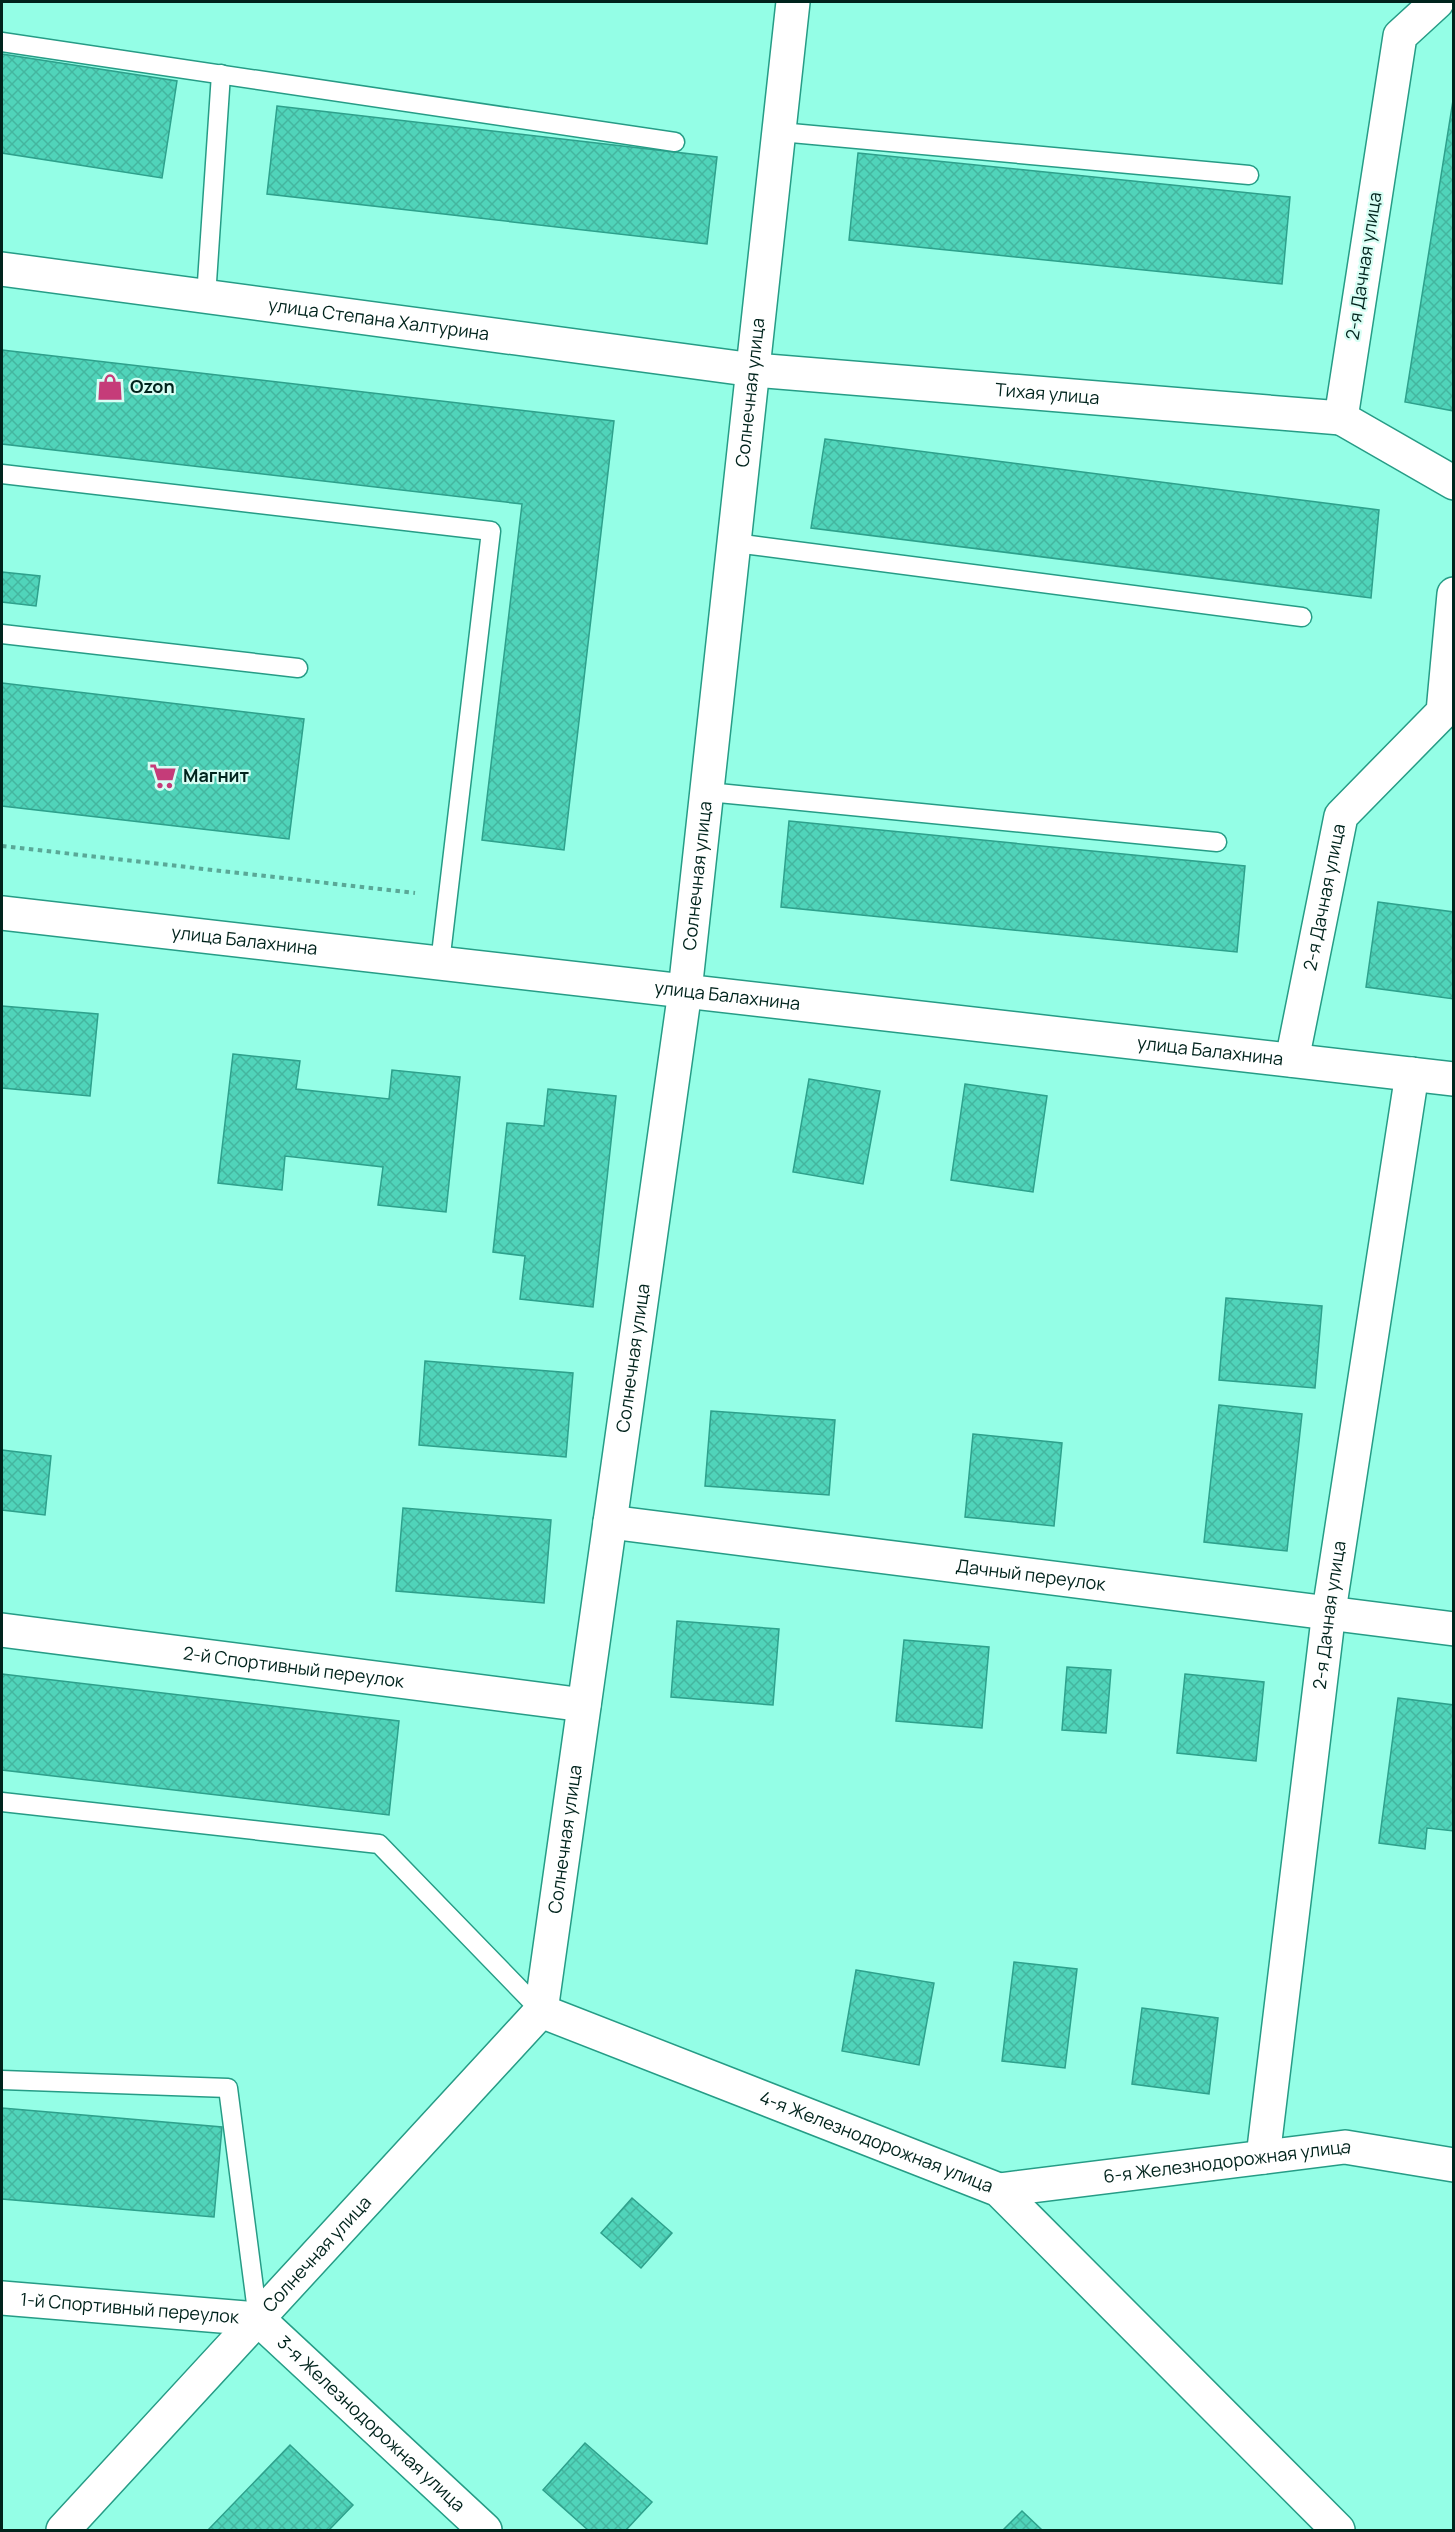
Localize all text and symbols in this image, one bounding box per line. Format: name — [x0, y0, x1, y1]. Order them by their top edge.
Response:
street label: 2-я Дачная улица — [1339, 190, 1387, 342]
street label: улица Степана Халтурина — [267, 292, 491, 345]
street label: Солнечная улица — [729, 317, 769, 468]
shop icon: Ozon — [95, 372, 125, 402]
place label: Ozon — [130, 374, 175, 398]
street label: Тихая улица — [994, 377, 1100, 409]
supermarket icon: Магнит — [148, 761, 178, 791]
place label: Магнит — [183, 763, 250, 787]
street label: Солнечная улица — [677, 800, 717, 951]
street label: 2-я Дачная улица — [1297, 821, 1350, 973]
street label: улица Балахнина — [170, 919, 319, 960]
street label: улица Балахнина — [653, 975, 802, 1015]
street label: улица Балахнина — [1136, 1030, 1285, 1070]
street label: Солнечная улица — [610, 1282, 655, 1434]
street label: 2-я Дачная улица — [1307, 1539, 1351, 1690]
street label: Дачный переулок — [955, 1553, 1108, 1596]
street label: 2-й Спортивный переулок — [182, 1640, 407, 1693]
street label: Солнечная улица — [542, 1763, 587, 1915]
street label: 4-я Железнодорожная улица — [756, 2085, 997, 2198]
street label: 6-я Железнодорожная улица — [1102, 2134, 1353, 2188]
street label: Солнечная улица — [257, 2190, 376, 2317]
street label: 1-й Спортивный переулок — [19, 2287, 241, 2328]
street label: 3-я Железнодорожная улица — [272, 2330, 471, 2517]

